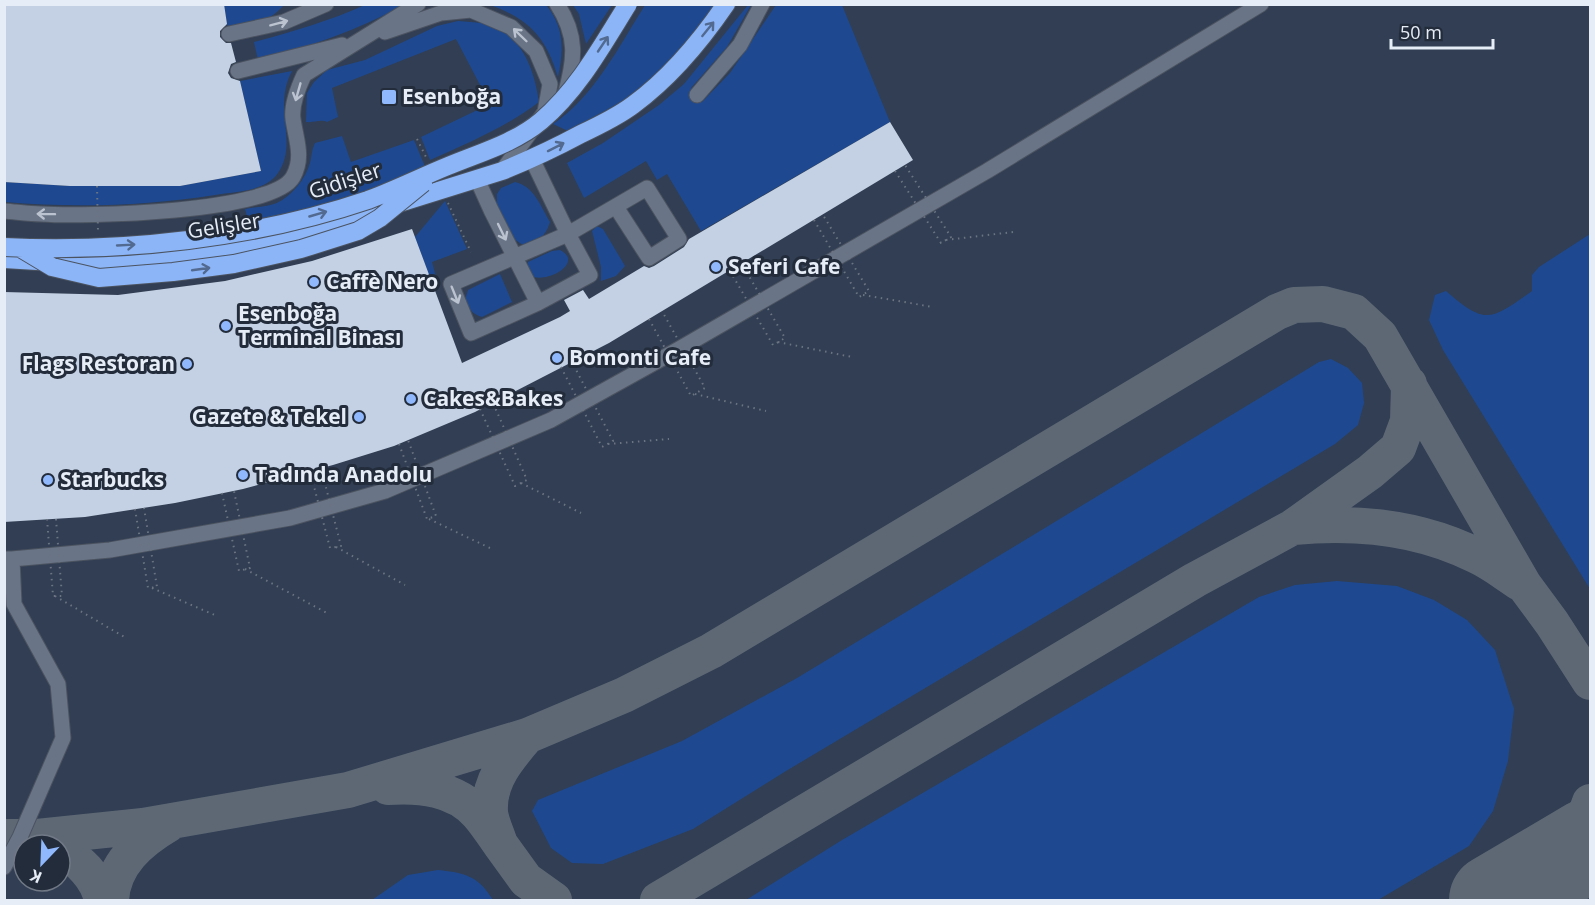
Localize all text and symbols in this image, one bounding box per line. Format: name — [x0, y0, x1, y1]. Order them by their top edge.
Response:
scale bar — [1391, 12, 1493, 50]
one-way arrow — [269, 17, 288, 28]
text: 50 m — [1400, 20, 1442, 44]
one-way arrow — [701, 21, 714, 37]
one-way arrow — [512, 28, 527, 43]
one-way arrow — [597, 36, 609, 53]
one-way arrow — [292, 82, 303, 101]
place label: Esenboğa — [402, 82, 501, 110]
marker: Esenboğa — [380, 88, 398, 106]
one-way arrow — [546, 141, 564, 152]
street label: Gidişler — [305, 155, 385, 205]
street label: Gelişler — [185, 205, 263, 245]
one-way arrow — [37, 208, 56, 220]
one-way arrow — [308, 208, 327, 219]
one-way arrow — [496, 223, 508, 241]
one-way arrow — [115, 239, 135, 250]
place label: Seferi Cafe — [728, 252, 841, 280]
marker: Seferi Cafe — [709, 260, 723, 274]
one-way arrow — [191, 263, 210, 274]
place label: Caffè Nero — [326, 267, 438, 295]
marker: Caffè Nero — [307, 275, 321, 289]
one-way arrow — [451, 285, 462, 303]
place label: Esenboğa Terminal Binası — [238, 299, 401, 351]
marker: Esenboğa Terminal Binası — [219, 319, 233, 333]
place label: Bomonti Cafe — [569, 343, 711, 371]
place label: Flags Restoran — [22, 349, 175, 377]
marker: Bomonti Cafe — [550, 351, 564, 365]
marker: Flags Restoran — [180, 357, 194, 371]
place label: Cakes&Bakes — [423, 384, 563, 412]
marker: Cakes&Bakes — [404, 392, 418, 406]
place label: Gazete & Tekel — [192, 402, 347, 430]
marker: Gazete & Tekel — [352, 410, 366, 424]
place label: Tadında Anadolu — [255, 460, 432, 488]
place label: Starbucks — [60, 465, 164, 493]
marker: Tadında Anadolu — [236, 468, 250, 482]
marker: Starbucks — [41, 473, 55, 487]
north arrow — [12, 833, 72, 893]
text: K — [27, 864, 45, 889]

